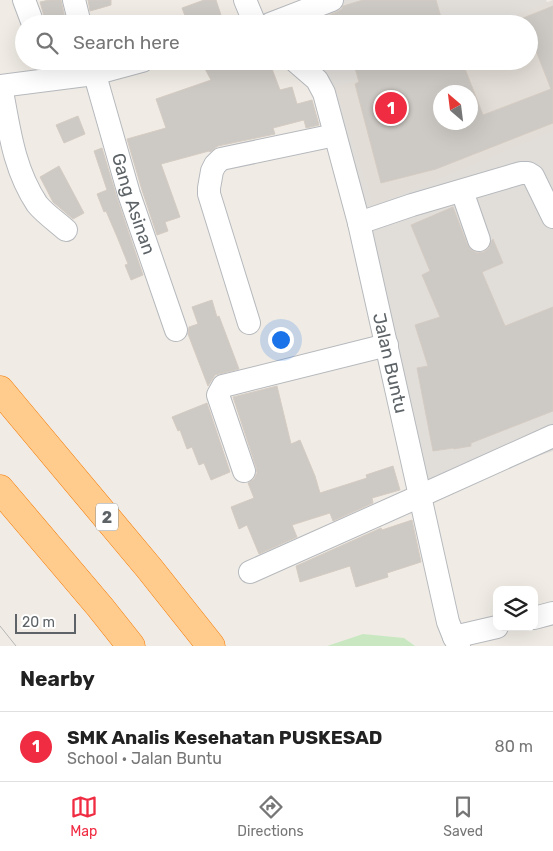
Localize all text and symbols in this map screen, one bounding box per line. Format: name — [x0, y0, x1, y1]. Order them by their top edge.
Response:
search box — [15, 15, 538, 70]
icon: search — [33, 29, 61, 57]
text: Search here — [73, 31, 180, 54]
north arrow — [433, 85, 478, 130]
pin: 1 — [375, 89, 407, 127]
street label: Gang Asinan — [107, 151, 160, 257]
street label: Jalan Buntu — [368, 311, 412, 415]
your location — [268, 327, 294, 353]
road number: 2 — [96, 504, 118, 530]
map controls — [493, 586, 538, 631]
button: layers — [493, 586, 538, 631]
scale bar — [15, 611, 76, 634]
text: 20 m — [22, 614, 55, 631]
text: Nearby — [20, 666, 95, 691]
text: SMK Analis Kesehatan PUSKESAD — [67, 726, 382, 749]
text: 1 — [32, 737, 40, 756]
text: 80 m — [495, 737, 533, 756]
text: School · Jalan Buntu — [67, 749, 222, 768]
tab: Map — [70, 793, 98, 840]
tab: Directions — [237, 793, 304, 840]
tab: Saved — [443, 793, 483, 840]

